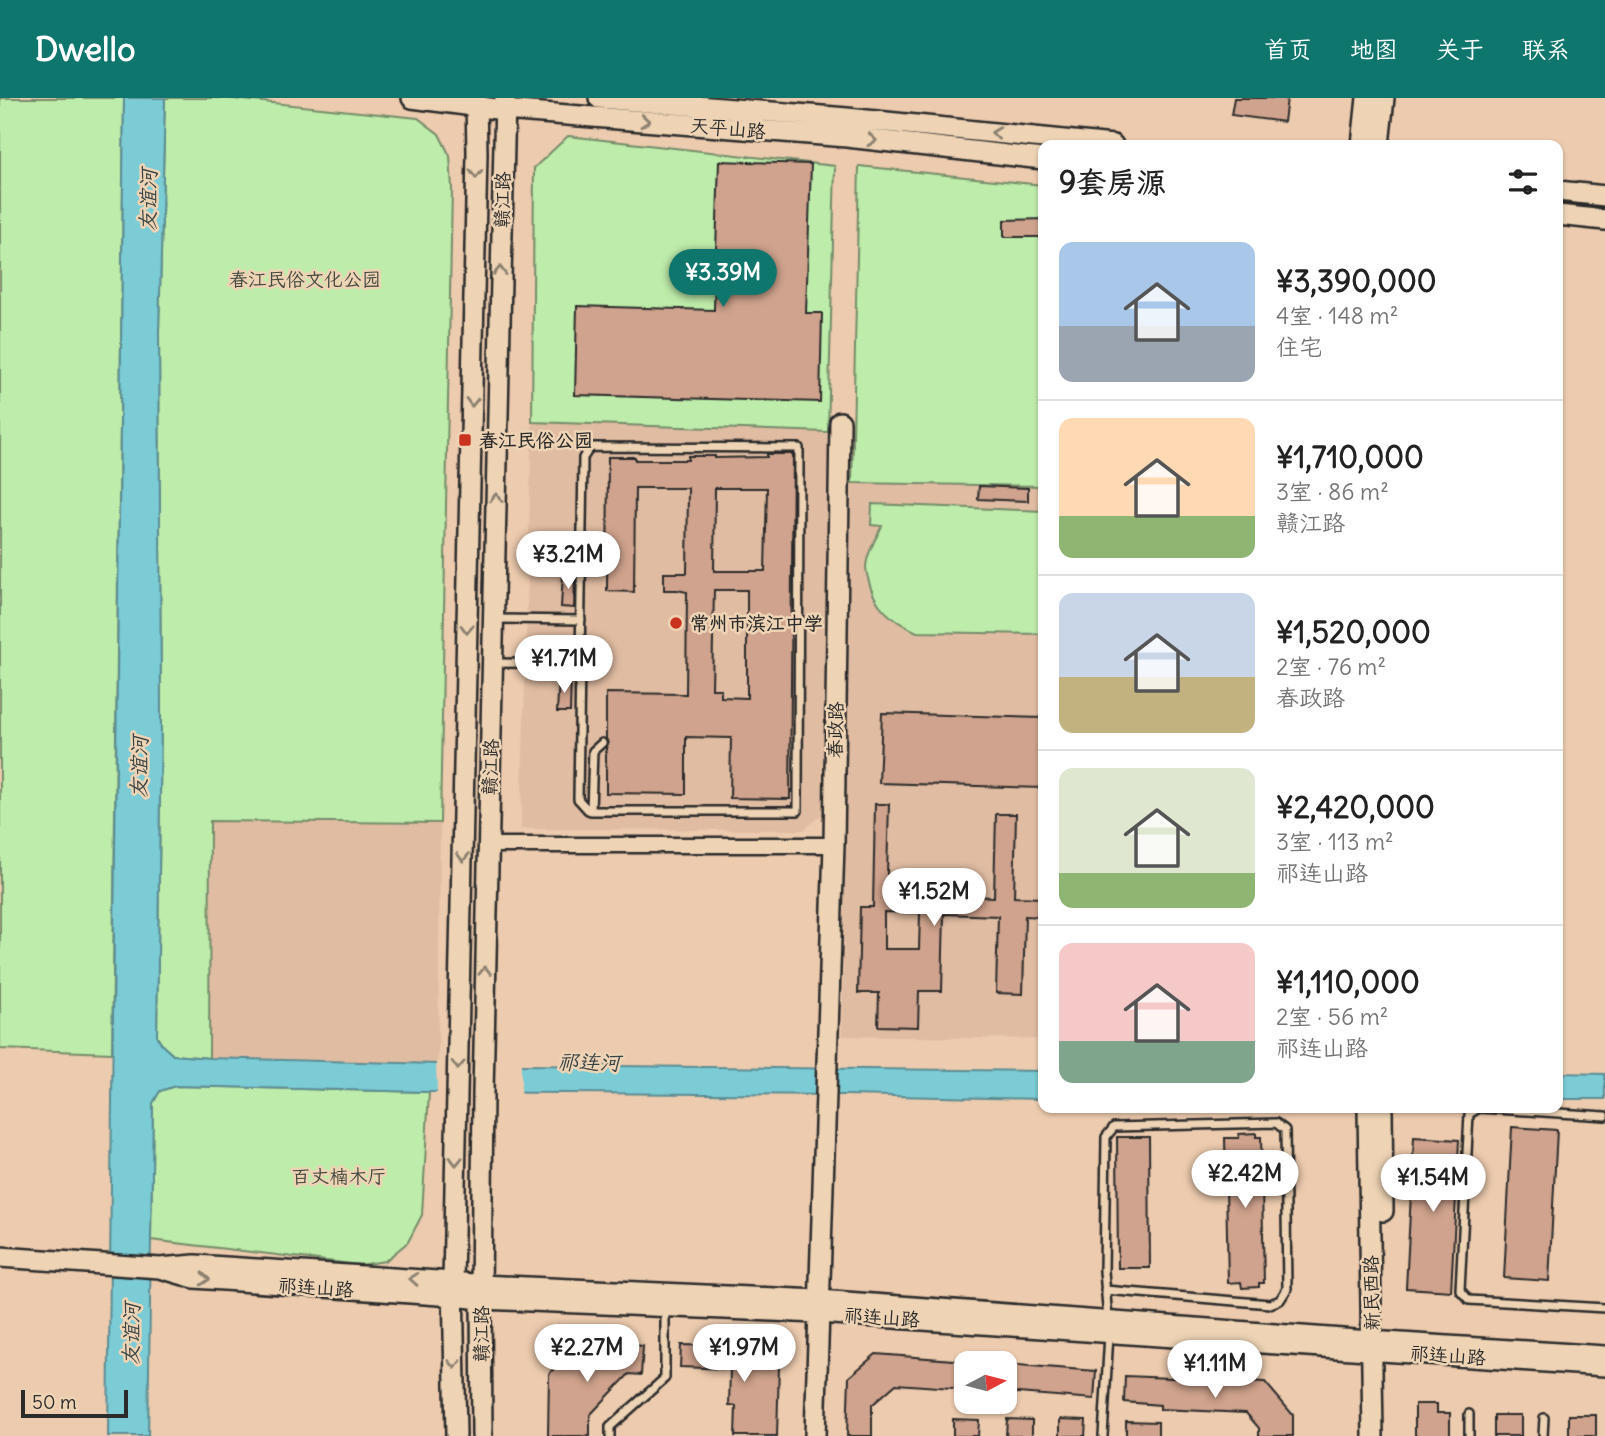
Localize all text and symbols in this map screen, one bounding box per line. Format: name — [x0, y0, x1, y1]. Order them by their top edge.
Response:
text: Dwello — [35, 28, 135, 70]
text: 首页 — [1264, 34, 1312, 64]
text: 地图 — [1350, 34, 1398, 64]
text: 关于 — [1436, 34, 1484, 64]
text: 联系 — [1522, 34, 1570, 64]
one-way arrow — [640, 113, 651, 128]
street label: 天平山路 — [689, 113, 767, 143]
one-way arrow — [991, 126, 1002, 141]
one-way arrow — [867, 132, 878, 147]
text: 9套房源 — [1059, 163, 1166, 201]
icon: filters — [1504, 163, 1542, 201]
water label: 友谊河 — [134, 165, 162, 232]
one-way arrow — [469, 169, 484, 180]
street label: 赣江路 — [490, 171, 514, 229]
pin: ¥3.39M — [666, 250, 780, 309]
text: ¥3.39M — [685, 257, 761, 286]
text: ¥3,390,000 — [1276, 262, 1436, 300]
one-way arrow — [493, 265, 508, 276]
park label: 春江民俗文化公园 — [229, 267, 381, 291]
icon: home — [1115, 270, 1199, 354]
text: 4室 · 148 m² — [1276, 301, 1398, 330]
text: 住宅 — [1276, 332, 1322, 361]
one-way arrow — [464, 397, 480, 407]
place label: 春江民俗公园 — [479, 428, 593, 452]
marker: 春江民俗公园 — [457, 432, 473, 448]
text: ¥1,710,000 — [1276, 438, 1424, 476]
icon: home — [1115, 446, 1199, 530]
text: 3室 · 86 m² — [1276, 477, 1389, 506]
one-way arrow — [488, 493, 504, 503]
text: 赣江路 — [1276, 508, 1345, 537]
pin: ¥3.21M — [511, 532, 625, 591]
text: ¥3.21M — [532, 539, 604, 568]
place label: 常州市滨江中学 — [690, 611, 823, 635]
text: ¥1,520,000 — [1276, 613, 1431, 651]
marker: 常州市滨江中学 — [668, 615, 684, 631]
icon: home — [1115, 621, 1199, 705]
one-way arrow — [459, 624, 475, 635]
pin: ¥1.71M — [507, 636, 621, 695]
text: ¥1.71M — [531, 643, 597, 672]
text: 2室 · 76 m² — [1276, 652, 1386, 681]
text: 春政路 — [1276, 683, 1345, 712]
street label: 春政路 — [823, 701, 847, 759]
water label: 友谊河 — [125, 732, 153, 799]
street label: 赣江路 — [477, 738, 503, 796]
text: ¥2,420,000 — [1276, 788, 1435, 826]
icon: home — [1115, 796, 1199, 880]
text: 3室 · 113 m² — [1276, 827, 1394, 856]
one-way arrow — [455, 851, 470, 862]
text: 祁连山路 — [1276, 858, 1368, 887]
pin: ¥1.52M — [877, 868, 991, 928]
text: ¥1.52M — [898, 876, 970, 905]
text: ¥1,110,000 — [1276, 963, 1420, 1001]
one-way arrow — [477, 965, 493, 976]
icon: home — [1115, 971, 1199, 1055]
text: 2室 · 56 m² — [1276, 1002, 1388, 1031]
text: 祁连山路 — [1276, 1033, 1368, 1062]
water label: 祁连河 — [557, 1048, 624, 1076]
one-way arrow — [450, 1060, 466, 1071]
pin: ¥2.42M — [1188, 1150, 1302, 1210]
pin: ¥1.54M — [1376, 1154, 1490, 1214]
one-way arrow — [448, 1157, 464, 1167]
text: ¥2.42M — [1208, 1158, 1282, 1187]
text: ¥1.54M — [1397, 1162, 1469, 1191]
park label: 百丈楠木厅 — [291, 1164, 387, 1188]
street label: 新民西路 — [1358, 1255, 1384, 1331]
one-way arrow — [200, 1271, 211, 1286]
street label: 祁连山路 — [277, 1272, 355, 1302]
one-way arrow — [408, 1272, 419, 1287]
water label: 友谊河 — [117, 1299, 145, 1366]
street label: 祁连山路 — [843, 1302, 921, 1332]
street label: 赣江路 — [469, 1305, 493, 1363]
pin: ¥2.27M — [530, 1324, 644, 1384]
pin: ¥1.97M — [687, 1324, 801, 1384]
text: ¥2.27M — [550, 1332, 624, 1361]
text: ¥1.97M — [709, 1332, 779, 1361]
pin: ¥1.11M — [1158, 1340, 1272, 1400]
street label: 祁连山路 — [1409, 1340, 1487, 1370]
text: ¥1.11M — [1183, 1348, 1247, 1377]
north arrow — [954, 1351, 1017, 1414]
map controls — [954, 1351, 1017, 1414]
one-way arrow — [447, 1360, 463, 1370]
scale bar — [21, 1387, 128, 1419]
text: 50 m — [32, 1390, 77, 1414]

